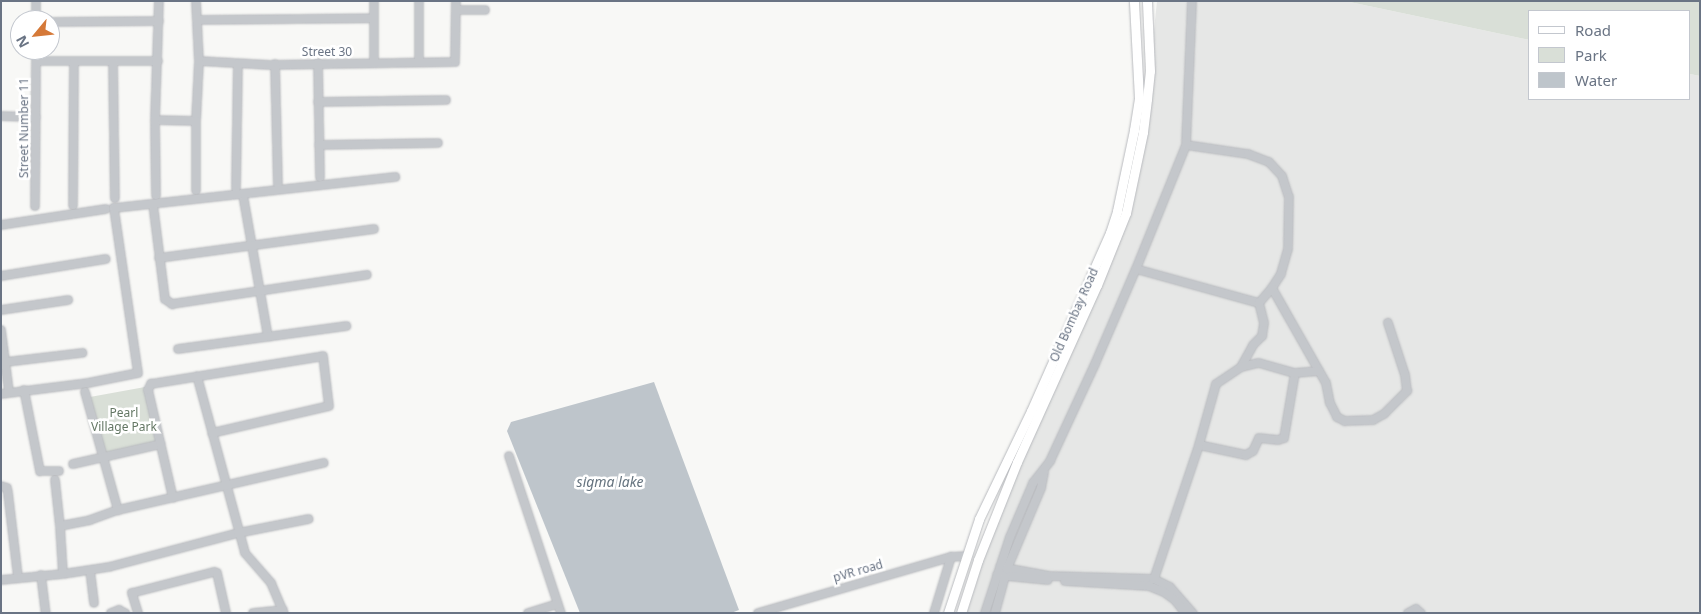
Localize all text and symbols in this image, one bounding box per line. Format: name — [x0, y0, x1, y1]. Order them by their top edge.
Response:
north arrow — [10, 10, 60, 60]
legend — [1528, 10, 1691, 100]
text: Road — [1575, 20, 1611, 40]
text: N — [11, 32, 33, 51]
street label: Street 30 — [302, 45, 352, 59]
text: Park — [1575, 45, 1607, 65]
text: Water — [1575, 70, 1617, 90]
street label: Street Number 11 — [17, 78, 31, 178]
street label: Old Bombay Road — [1047, 266, 1101, 364]
park label: Pearl Village Park — [91, 406, 157, 434]
water label: sigma lake — [577, 474, 643, 490]
street label: pVR road — [831, 557, 885, 585]

